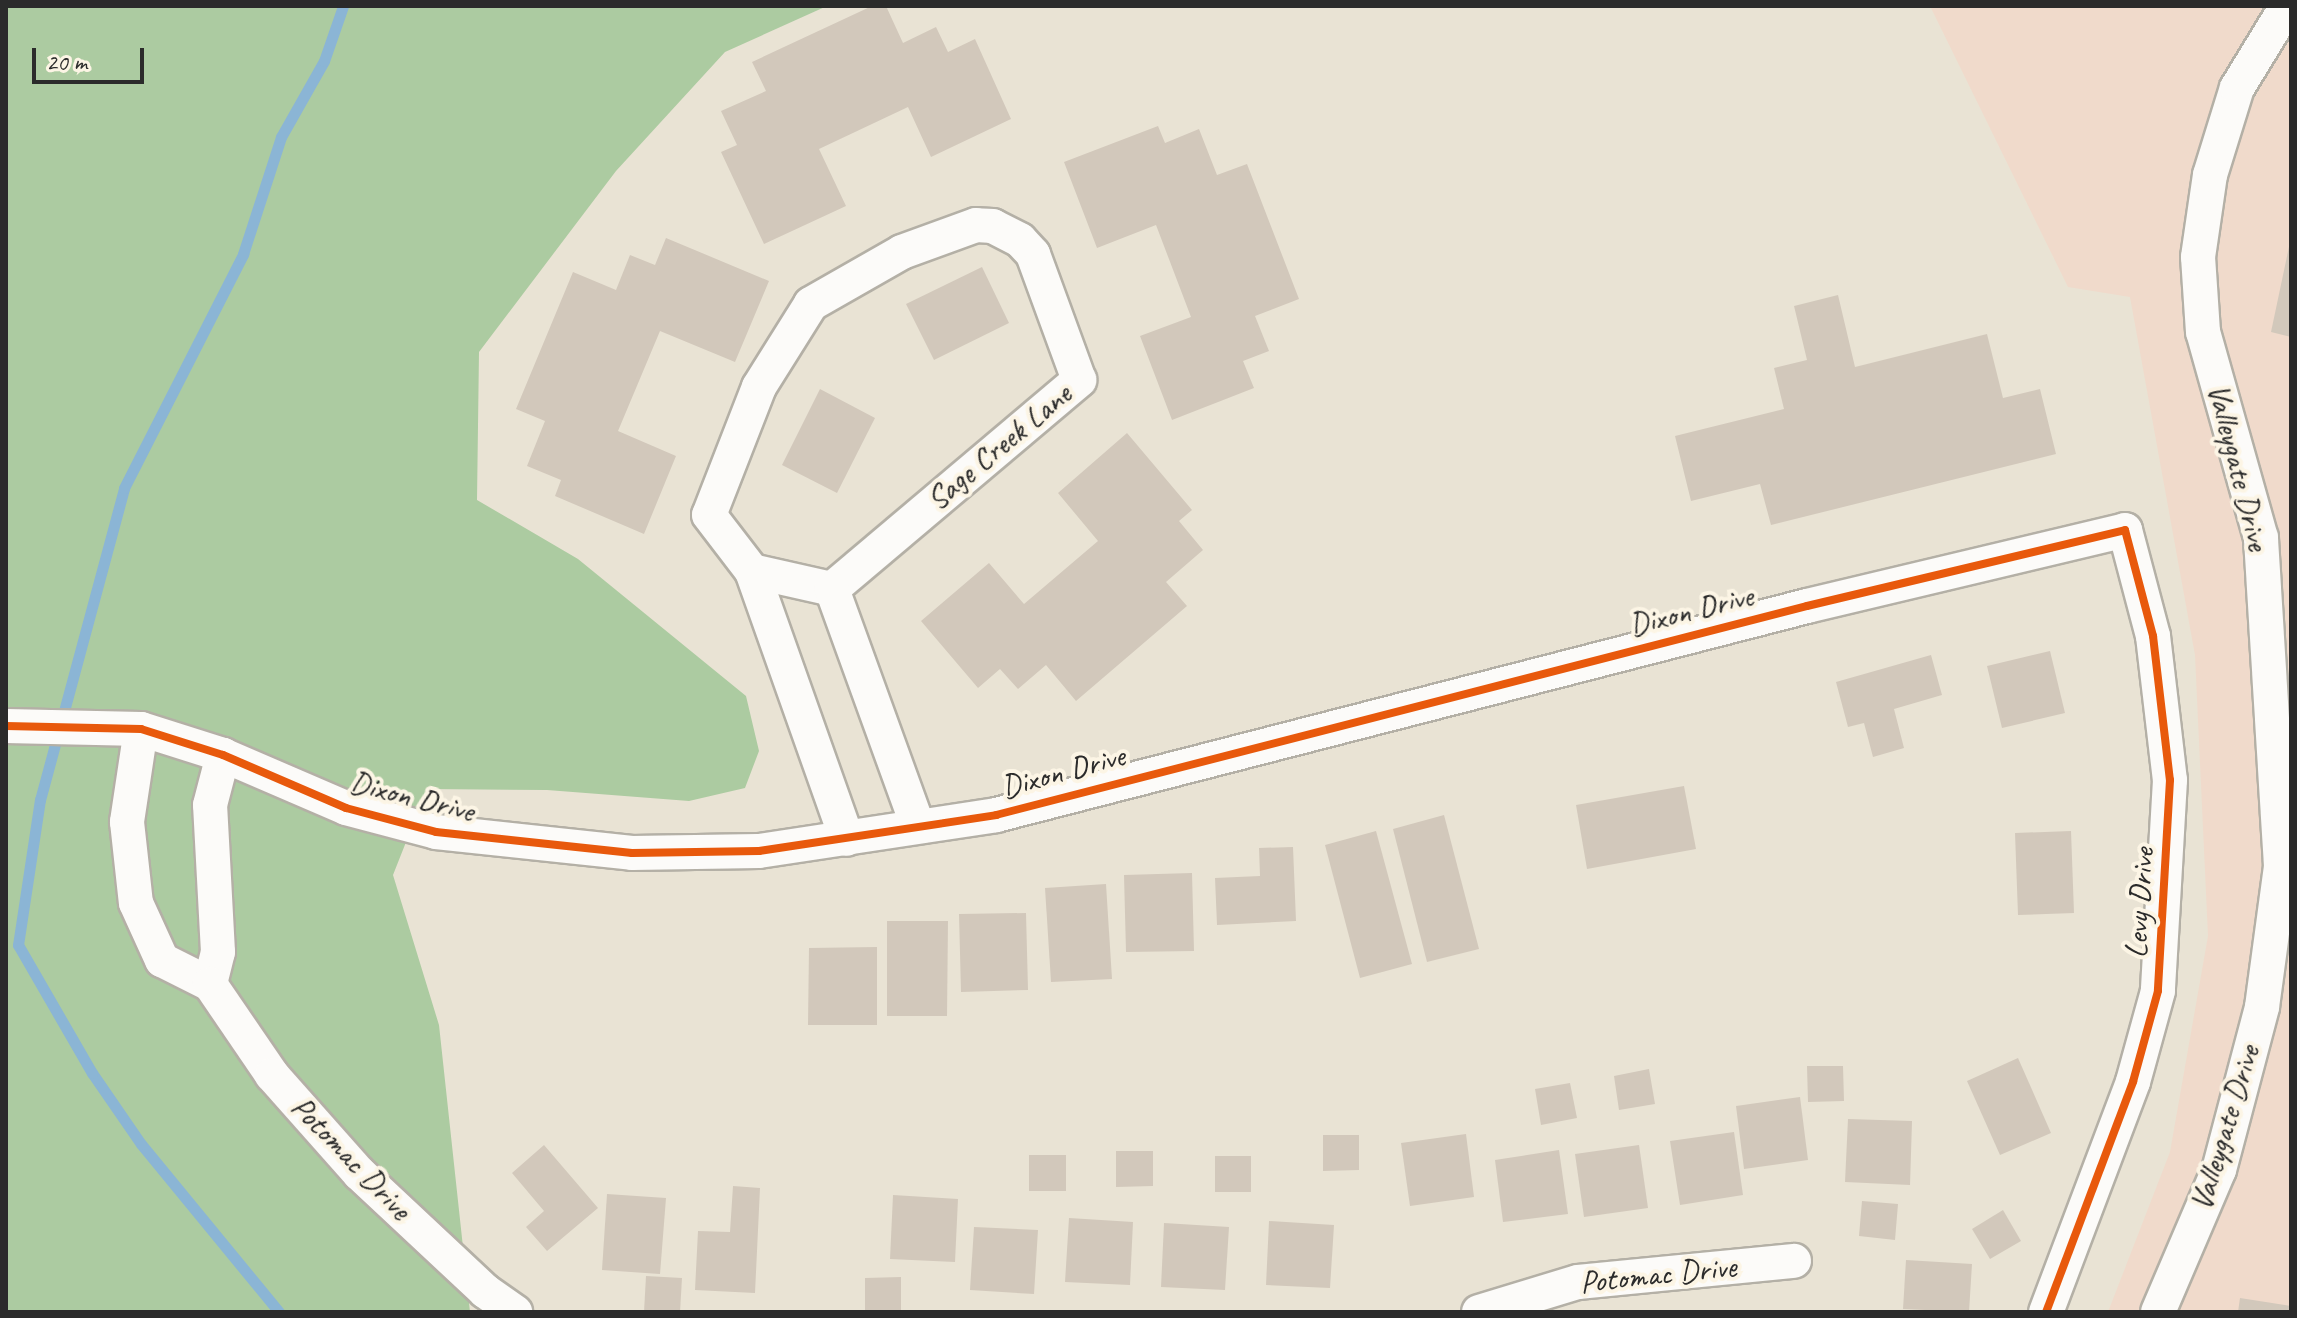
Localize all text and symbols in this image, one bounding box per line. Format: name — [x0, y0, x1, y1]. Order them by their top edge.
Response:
scale bar — [36, 32, 148, 82]
text: 20 m — [46, 47, 87, 77]
street label: Sage Creek Lane — [918, 375, 1080, 519]
street label: Valleygate Drive — [2199, 379, 2277, 555]
street label: Dixon Drive — [1625, 577, 1757, 645]
street label: Dixon Drive — [997, 737, 1129, 807]
street label: Dixon Drive — [346, 763, 478, 831]
street label: Levy Drive — [2117, 846, 2163, 960]
street label: Valleygate Drive — [2182, 1041, 2268, 1215]
street label: Potomac Drive — [283, 1088, 419, 1228]
street label: Potomac Drive — [1578, 1248, 1738, 1302]

